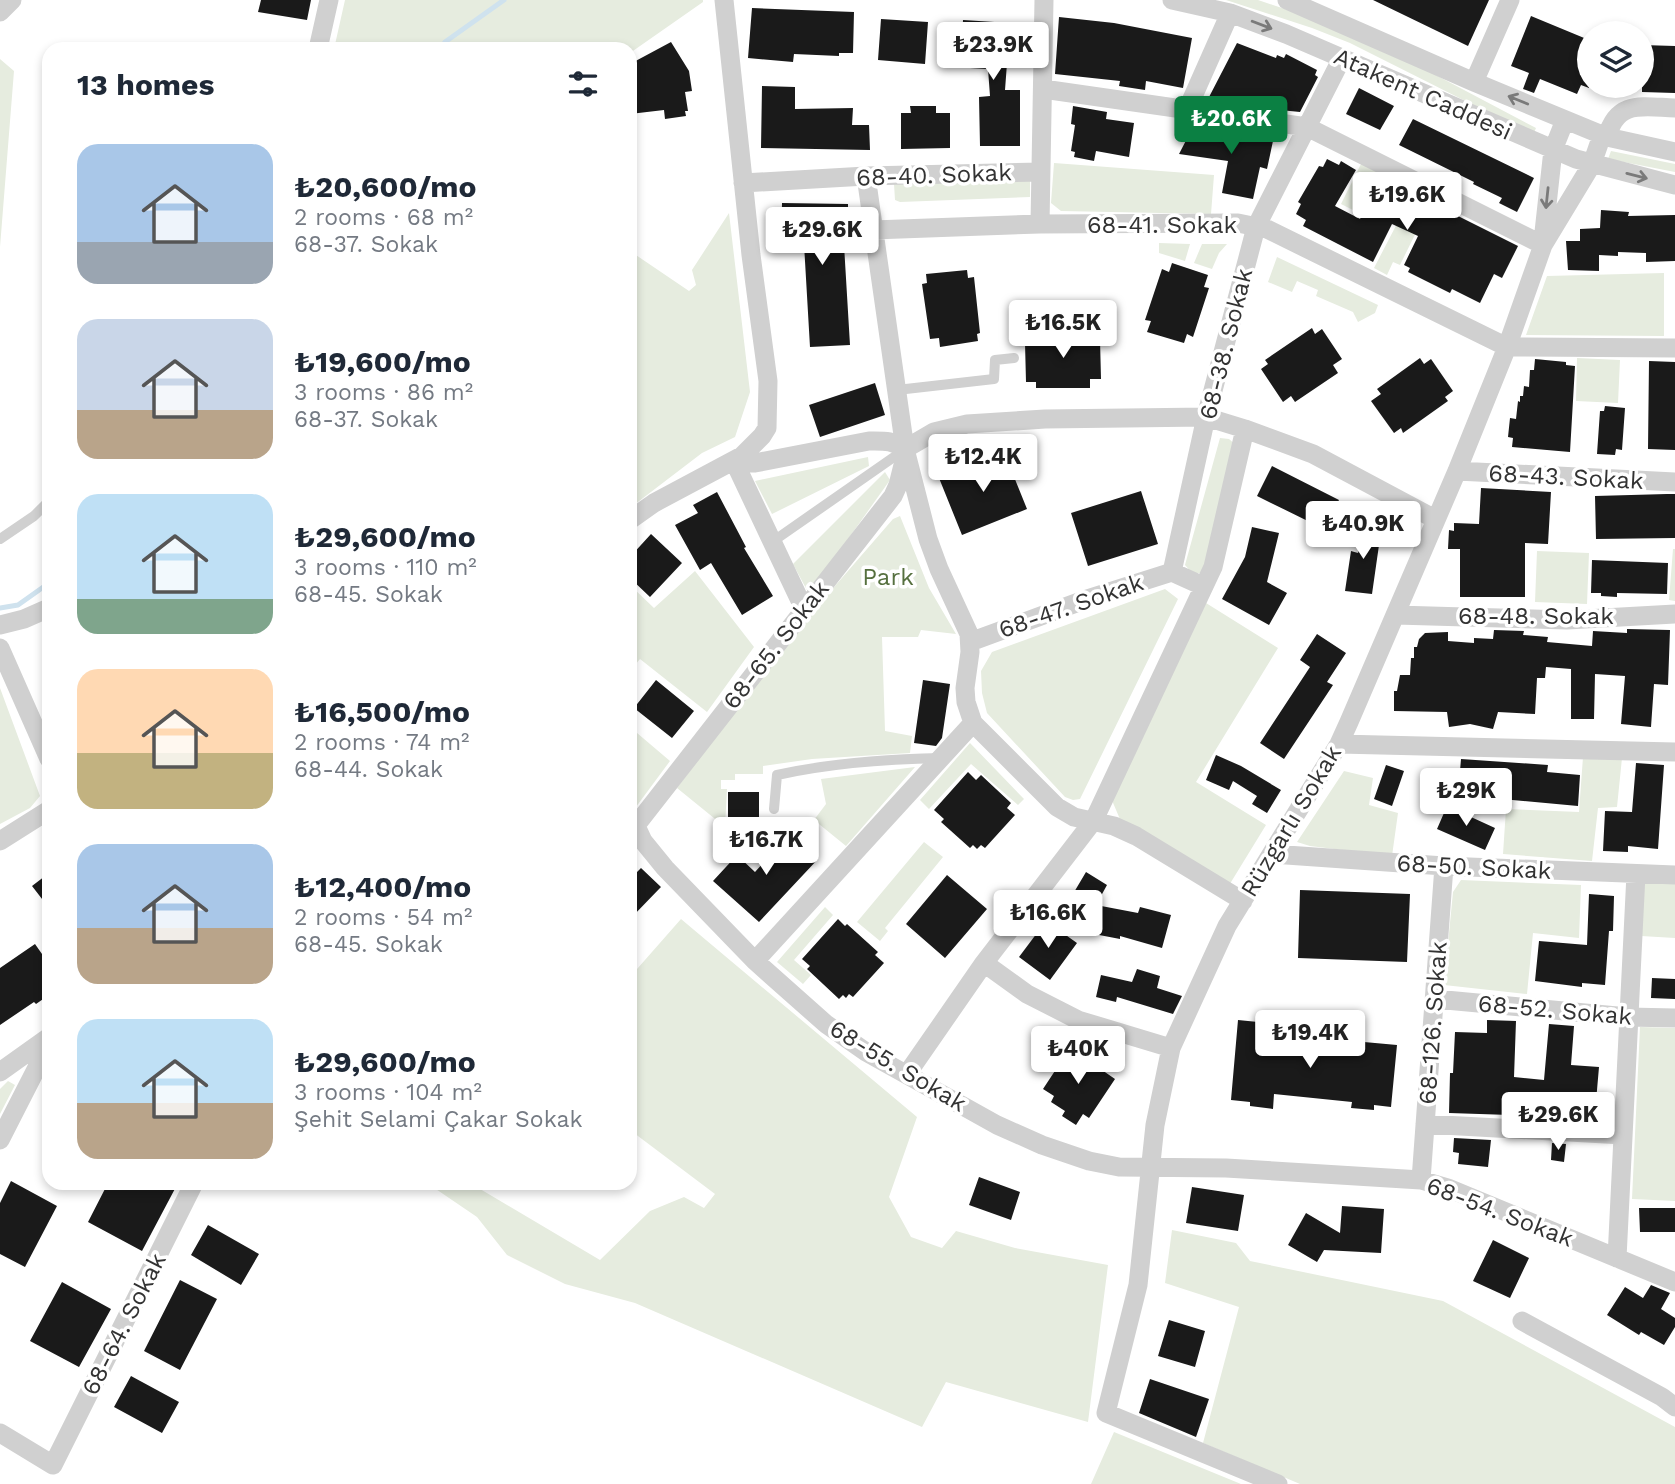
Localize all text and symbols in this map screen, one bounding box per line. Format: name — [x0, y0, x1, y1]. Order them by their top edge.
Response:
one-way arrow — [1250, 19, 1272, 32]
map controls — [1577, 21, 1654, 98]
button: layers — [1577, 21, 1654, 98]
pin: ₺23.9K — [936, 22, 1050, 82]
text: ₺23.9K — [953, 31, 1033, 58]
street label: Atakent Caddesi — [1330, 42, 1516, 146]
icon: filters — [564, 65, 602, 103]
text: 13 homes — [77, 67, 214, 102]
one-way arrow — [1507, 93, 1529, 106]
pin: ₺20.6K — [1174, 96, 1288, 156]
text: ₺20.6K — [1190, 105, 1272, 132]
street label: 68-40. Sokak — [856, 158, 1013, 192]
text: ₺20,600/mo — [294, 169, 476, 204]
one-way arrow — [1625, 170, 1648, 183]
icon: home — [133, 172, 217, 256]
pin: ₺19.6K — [1350, 173, 1464, 232]
text: ₺19.6K — [1369, 181, 1445, 208]
one-way arrow — [1540, 186, 1553, 209]
text: 2 rooms · 68 m² — [294, 204, 473, 231]
pin: ₺29.6K — [765, 208, 879, 267]
street label: 68-41. Sokak — [1087, 211, 1237, 239]
text: ₺29.6K — [782, 216, 862, 243]
text: 68-37. Sokak — [294, 231, 438, 258]
street label: 68-38. Sokak — [1194, 265, 1258, 423]
pin: ₺16.5K — [1006, 300, 1120, 360]
text: ₺16.5K — [1025, 309, 1101, 336]
text: ₺19,600/mo — [294, 344, 471, 379]
icon: home — [133, 347, 217, 431]
text: 3 rooms · 86 m² — [294, 379, 473, 406]
text: 68-37. Sokak — [294, 406, 438, 433]
pin: ₺12.4K — [926, 434, 1040, 494]
text: ₺12.4K — [944, 443, 1022, 470]
street label: 68-43. Sokak — [1488, 459, 1645, 495]
pin: ₺40.9K — [1306, 502, 1420, 561]
text: ₺40.9K — [1322, 510, 1404, 537]
text: ₺29,600/mo — [294, 519, 476, 554]
icon: home — [133, 522, 217, 606]
text: 3 rooms · 110 m² — [294, 554, 477, 581]
park label: Park — [862, 563, 914, 591]
street label: 68-47. Sokak — [995, 568, 1147, 644]
street label: 68-65. Sokak — [717, 575, 835, 715]
text: 68-45. Sokak — [294, 581, 443, 608]
street label: 68-48. Sokak — [1458, 602, 1614, 630]
text: ₺16,500/mo — [294, 694, 470, 729]
icon: home — [133, 697, 217, 781]
text: 2 rooms · 74 m² — [294, 729, 469, 756]
street label: Rüzgarlı Sokak — [1235, 740, 1347, 902]
text: 68-44. Sokak — [294, 756, 443, 783]
pin: ₺29K — [1425, 768, 1507, 828]
text: ₺29K — [1436, 777, 1496, 804]
pin: ₺16.7K — [709, 818, 823, 877]
text: ₺16.7K — [729, 826, 803, 853]
street label: 68-50. Sokak — [1396, 849, 1552, 885]
text: ₺12,400/mo — [294, 869, 471, 904]
icon: home — [133, 872, 217, 956]
pin: ₺16.6K — [991, 890, 1105, 950]
text: ₺16.6K — [1009, 899, 1087, 926]
text: 2 rooms · 54 m² — [294, 904, 472, 931]
text: 68-45. Sokak — [294, 931, 443, 958]
street label: 68-126. Sokak — [1413, 940, 1453, 1106]
street label: 68-52. Sokak — [1477, 989, 1634, 1031]
pin: ₺19.4K — [1253, 1010, 1367, 1070]
street label: 68-55. Sokak — [825, 1014, 972, 1118]
text: ₺19.4K — [1271, 1019, 1349, 1046]
pin: ₺40K — [1037, 1026, 1119, 1086]
text: ₺40K — [1047, 1035, 1109, 1062]
text: ₺29,600/mo — [294, 1044, 476, 1079]
icon: home — [133, 1047, 217, 1131]
text: 3 rooms · 104 m² — [294, 1079, 482, 1106]
pin: ₺29.6K — [1501, 1092, 1615, 1152]
text: ₺29.6K — [1518, 1101, 1598, 1128]
text: Şehit Selami Çakar Sokak — [294, 1106, 583, 1133]
street label: 68-54. Sokak — [1423, 1171, 1578, 1253]
street label: 68-64. Sokak — [76, 1248, 172, 1400]

